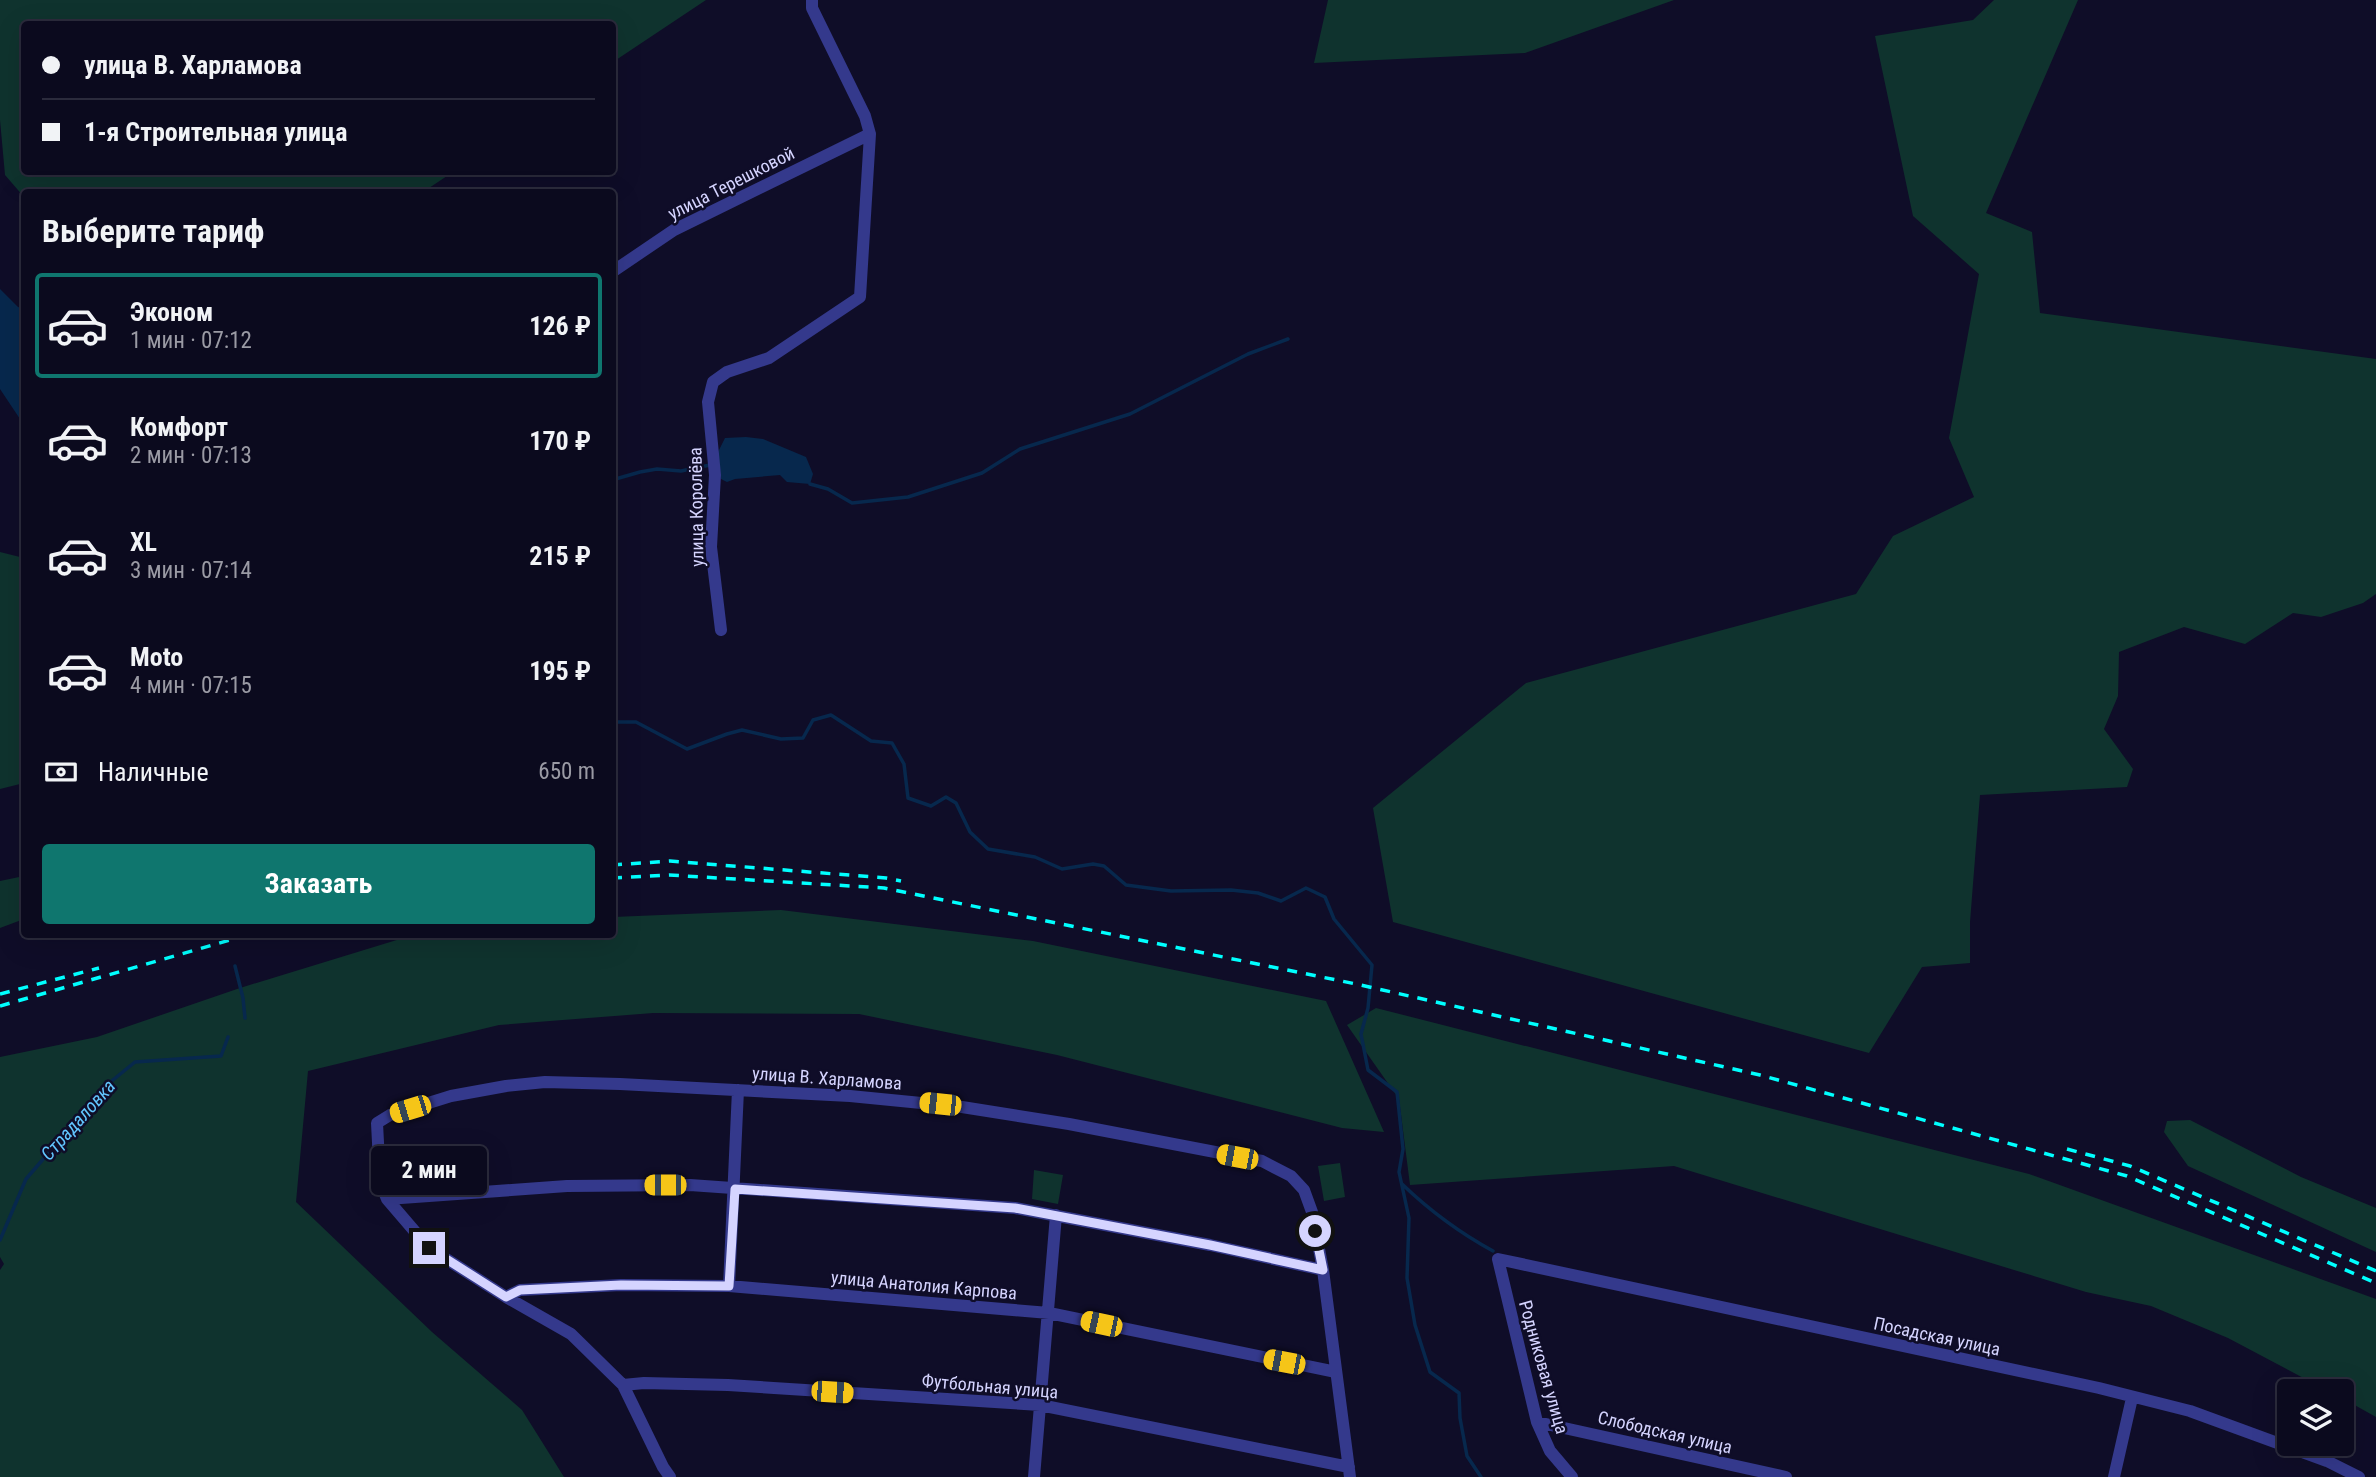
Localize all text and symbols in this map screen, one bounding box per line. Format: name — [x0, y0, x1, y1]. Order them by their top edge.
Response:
text: улица В. Харламова — [84, 50, 302, 80]
text: 1-я Строительная улица — [84, 117, 347, 147]
street label: улица Терешковой — [664, 142, 798, 224]
text: Выберите тариф — [42, 212, 264, 250]
icon: car — [46, 294, 109, 357]
text: Эконом — [130, 297, 213, 327]
text: 126 ₽ — [529, 311, 591, 341]
text: 1 мин · 07:12 — [130, 327, 252, 354]
icon: car — [46, 409, 109, 472]
text: Комфорт — [130, 412, 228, 442]
text: 170 ₽ — [529, 426, 591, 456]
text: 2 мин · 07:13 — [130, 442, 252, 469]
street label: улица Королёва — [684, 447, 708, 567]
icon: car — [46, 524, 109, 587]
text: XL — [130, 527, 157, 557]
text: 215 ₽ — [529, 541, 591, 571]
text: 3 мин · 07:14 — [130, 557, 252, 584]
icon: car — [46, 639, 109, 702]
text: Moto — [130, 642, 183, 672]
text: 195 ₽ — [529, 656, 591, 686]
text: 4 мин · 07:15 — [130, 672, 252, 699]
icon: cash — [42, 753, 80, 791]
text: Наличные — [98, 757, 209, 787]
text: 650 m — [538, 758, 595, 785]
button: Заказать — [42, 844, 595, 924]
street label: улица В. Харламова — [752, 1062, 902, 1094]
water label: Страдаловка — [36, 1075, 120, 1165]
car — [919, 1091, 962, 1117]
car — [387, 1093, 434, 1125]
car — [1215, 1143, 1260, 1171]
callout: 2 мин — [371, 1146, 487, 1196]
text: 2 мин — [401, 1157, 457, 1184]
car — [645, 1175, 687, 1196]
route start — [1299, 1215, 1331, 1247]
route end — [413, 1232, 445, 1264]
street label: улица Анатолия Карпова — [830, 1266, 1018, 1304]
street label: Родниковая улица — [1515, 1298, 1573, 1436]
car — [1079, 1309, 1124, 1339]
street label: Посадская улица — [1872, 1312, 2002, 1360]
car — [1262, 1348, 1307, 1376]
street label: Футбольная улица — [921, 1370, 1059, 1402]
map controls — [2277, 1379, 2354, 1456]
button: layers — [2277, 1379, 2354, 1456]
car — [811, 1380, 854, 1404]
street label: Слободская улица — [1596, 1406, 1734, 1458]

